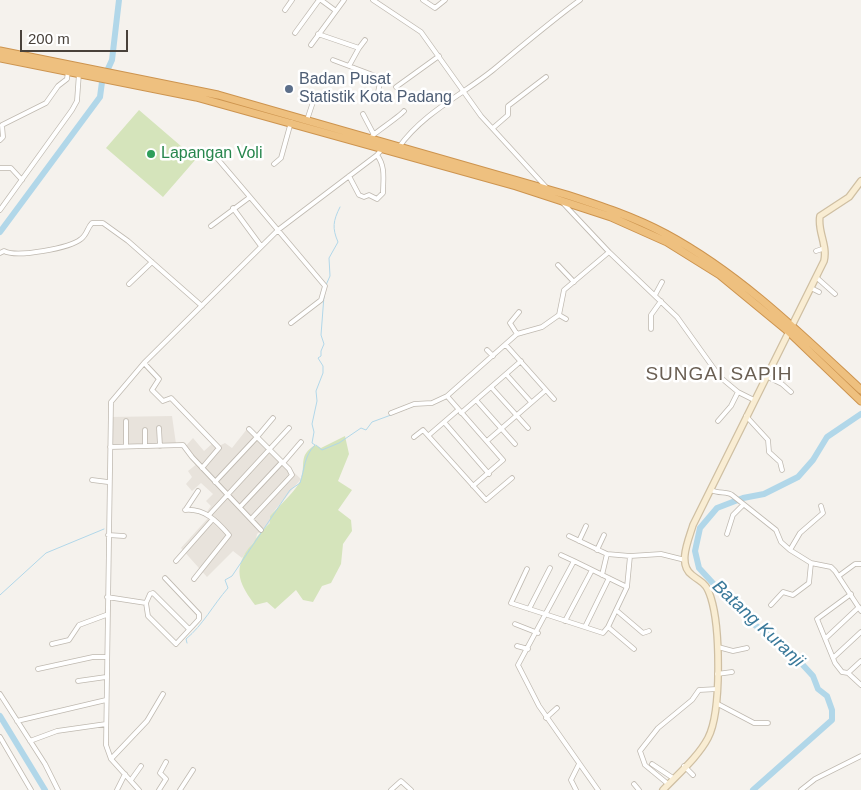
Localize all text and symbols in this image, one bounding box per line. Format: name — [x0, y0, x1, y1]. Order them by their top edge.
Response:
scale bar — [22, 20, 130, 52]
text: 200 m — [28, 30, 70, 47]
place label: Badan Pusat Statistik Kota Padang — [299, 70, 452, 108]
marker: Badan Pusat Statistik Kota Padang — [283, 83, 295, 95]
place label: Lapangan Voli — [161, 144, 262, 164]
marker: Lapangan Voli — [145, 148, 157, 160]
district label: SUNGAI SAPIH — [644, 364, 794, 386]
water label: Batang Kuranji — [707, 576, 809, 672]

